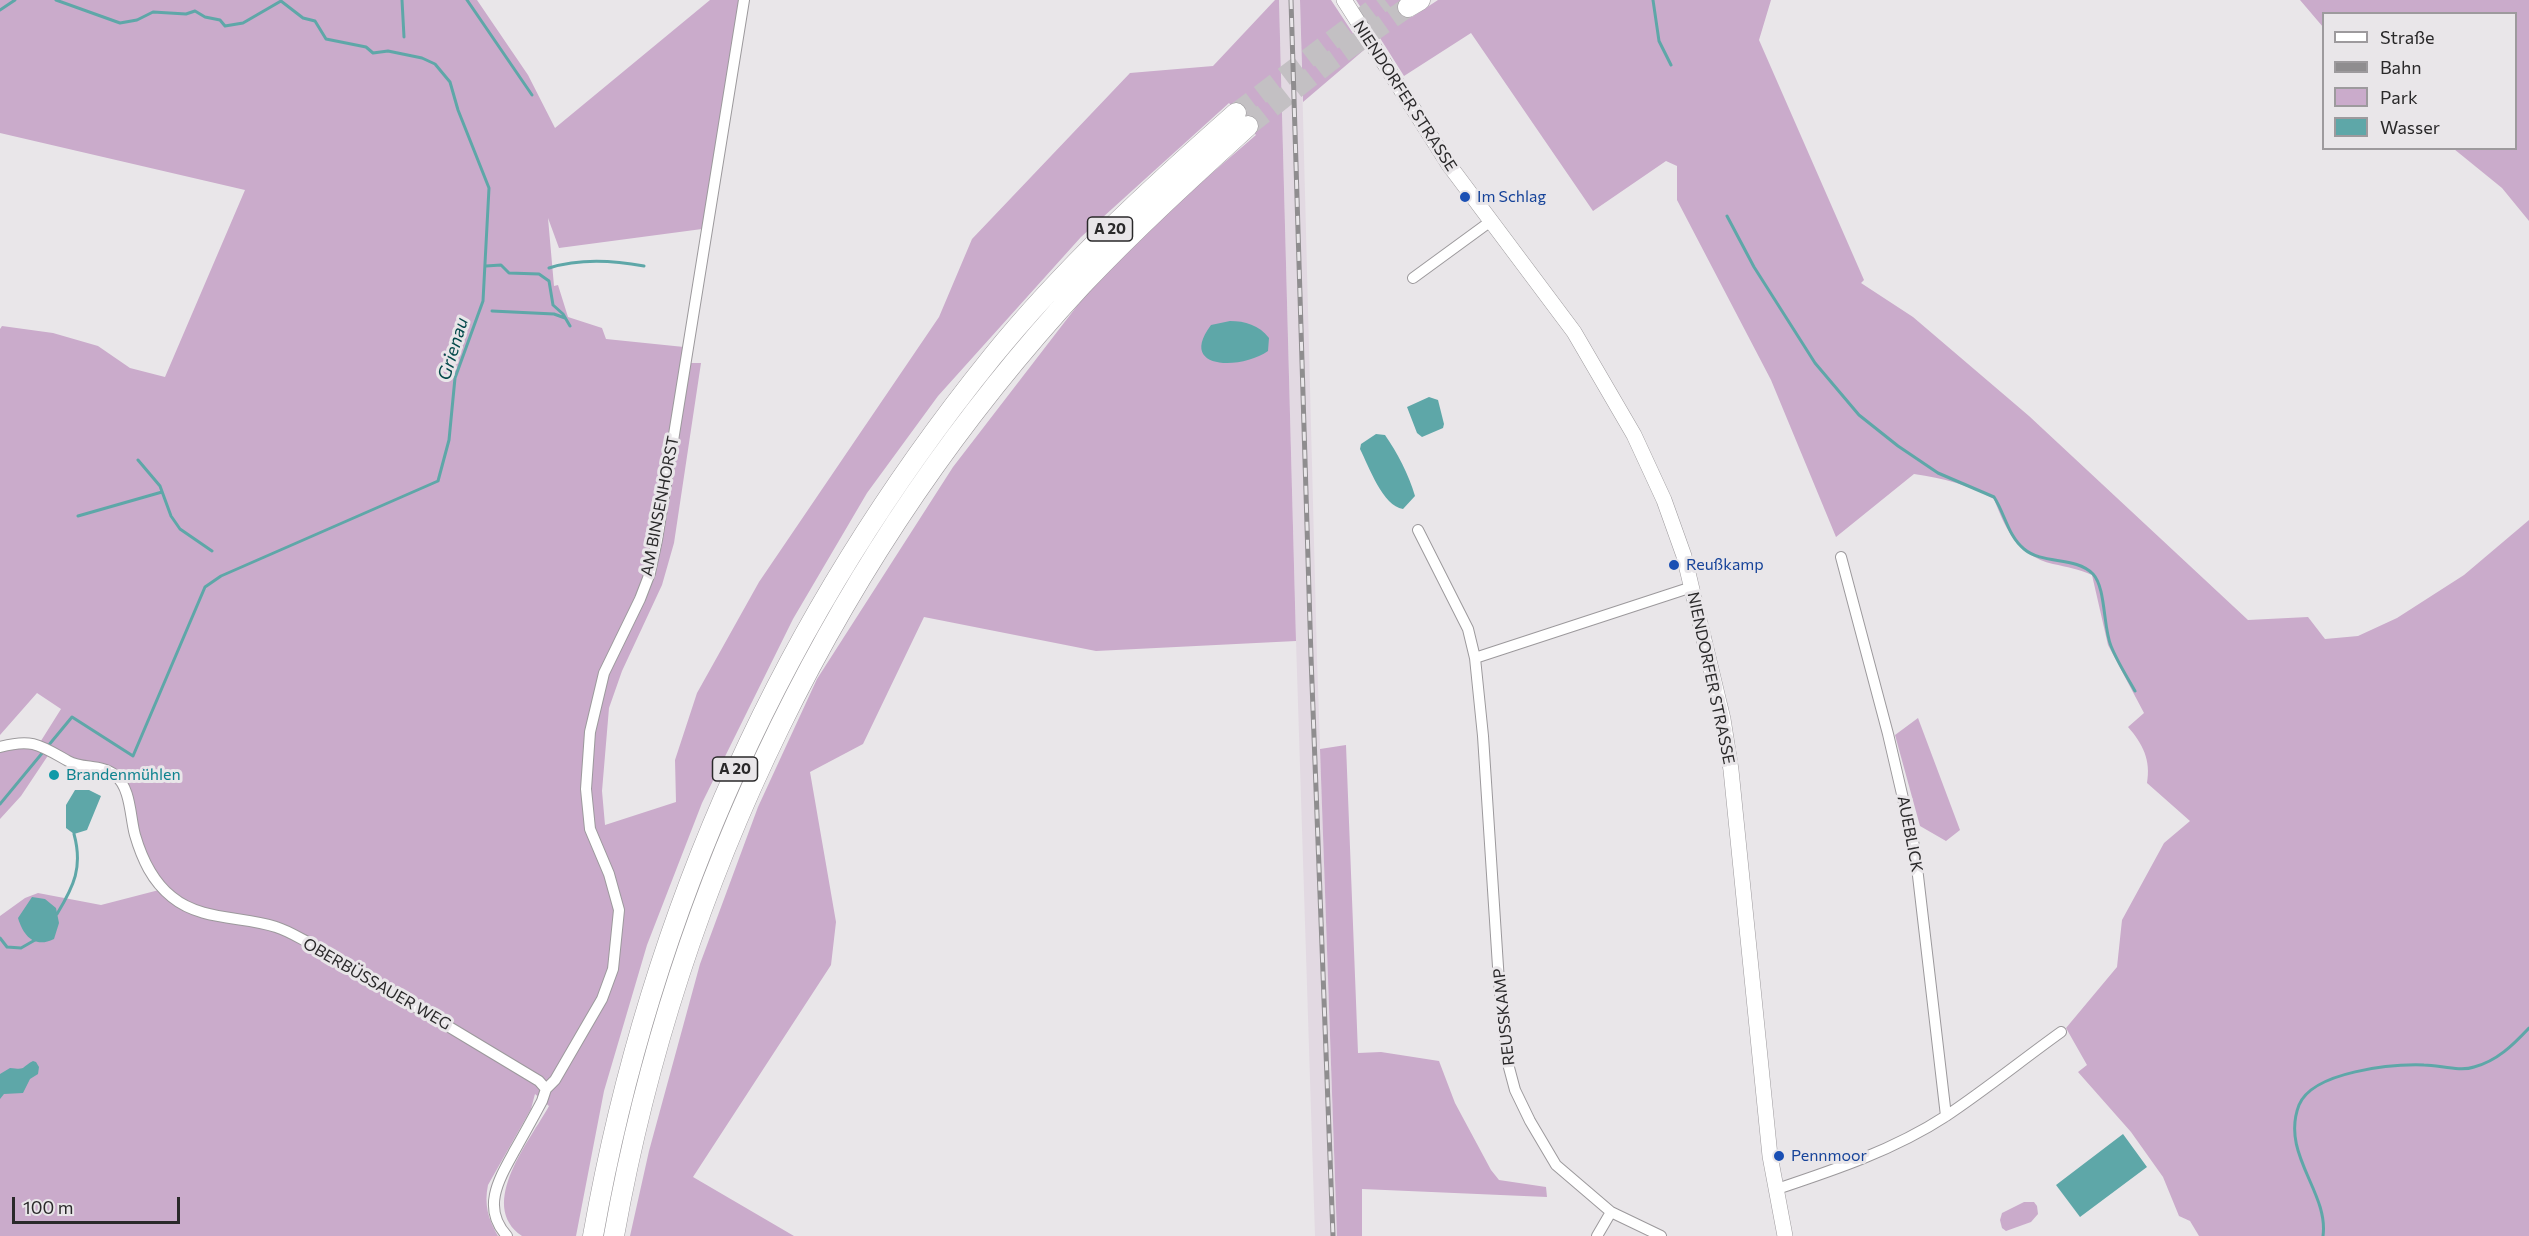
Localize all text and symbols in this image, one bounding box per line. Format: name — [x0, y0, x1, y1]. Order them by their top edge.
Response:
legend — [2322, 12, 2517, 150]
street label: NIENDORFER STRASSE — [1349, 17, 1461, 175]
text: Straße — [2380, 26, 2435, 48]
text: Bahn — [2380, 56, 2422, 78]
text: Park — [2380, 86, 2418, 108]
text: Wasser — [2380, 116, 2440, 138]
place label: Im Schlag — [1477, 187, 1546, 207]
marker: Im Schlag — [1458, 190, 1472, 204]
road number: A 20 — [1088, 217, 1132, 241]
water label: Grienau — [433, 315, 473, 383]
street label: AM BINSENHORST — [637, 434, 683, 578]
place label: Reußkamp — [1686, 555, 1764, 575]
marker: Reußkamp — [1667, 558, 1681, 572]
street label: NIENDORFER STRASSE — [1683, 590, 1739, 766]
road number: A 20 — [712, 757, 758, 781]
place label: Brandenmühlen — [66, 765, 181, 785]
marker: Brandenmühlen — [47, 768, 61, 782]
street label: AUEBLICK — [1893, 794, 1927, 874]
street label: OBERBÜSSAUER WEG — [300, 934, 454, 1034]
street label: REUSSKAMP — [1489, 967, 1519, 1067]
place label: Pennmoor — [1791, 1146, 1867, 1166]
marker: Pennmoor — [1772, 1149, 1786, 1163]
scale bar — [15, 1185, 183, 1223]
text: 100 m — [23, 1196, 73, 1218]

